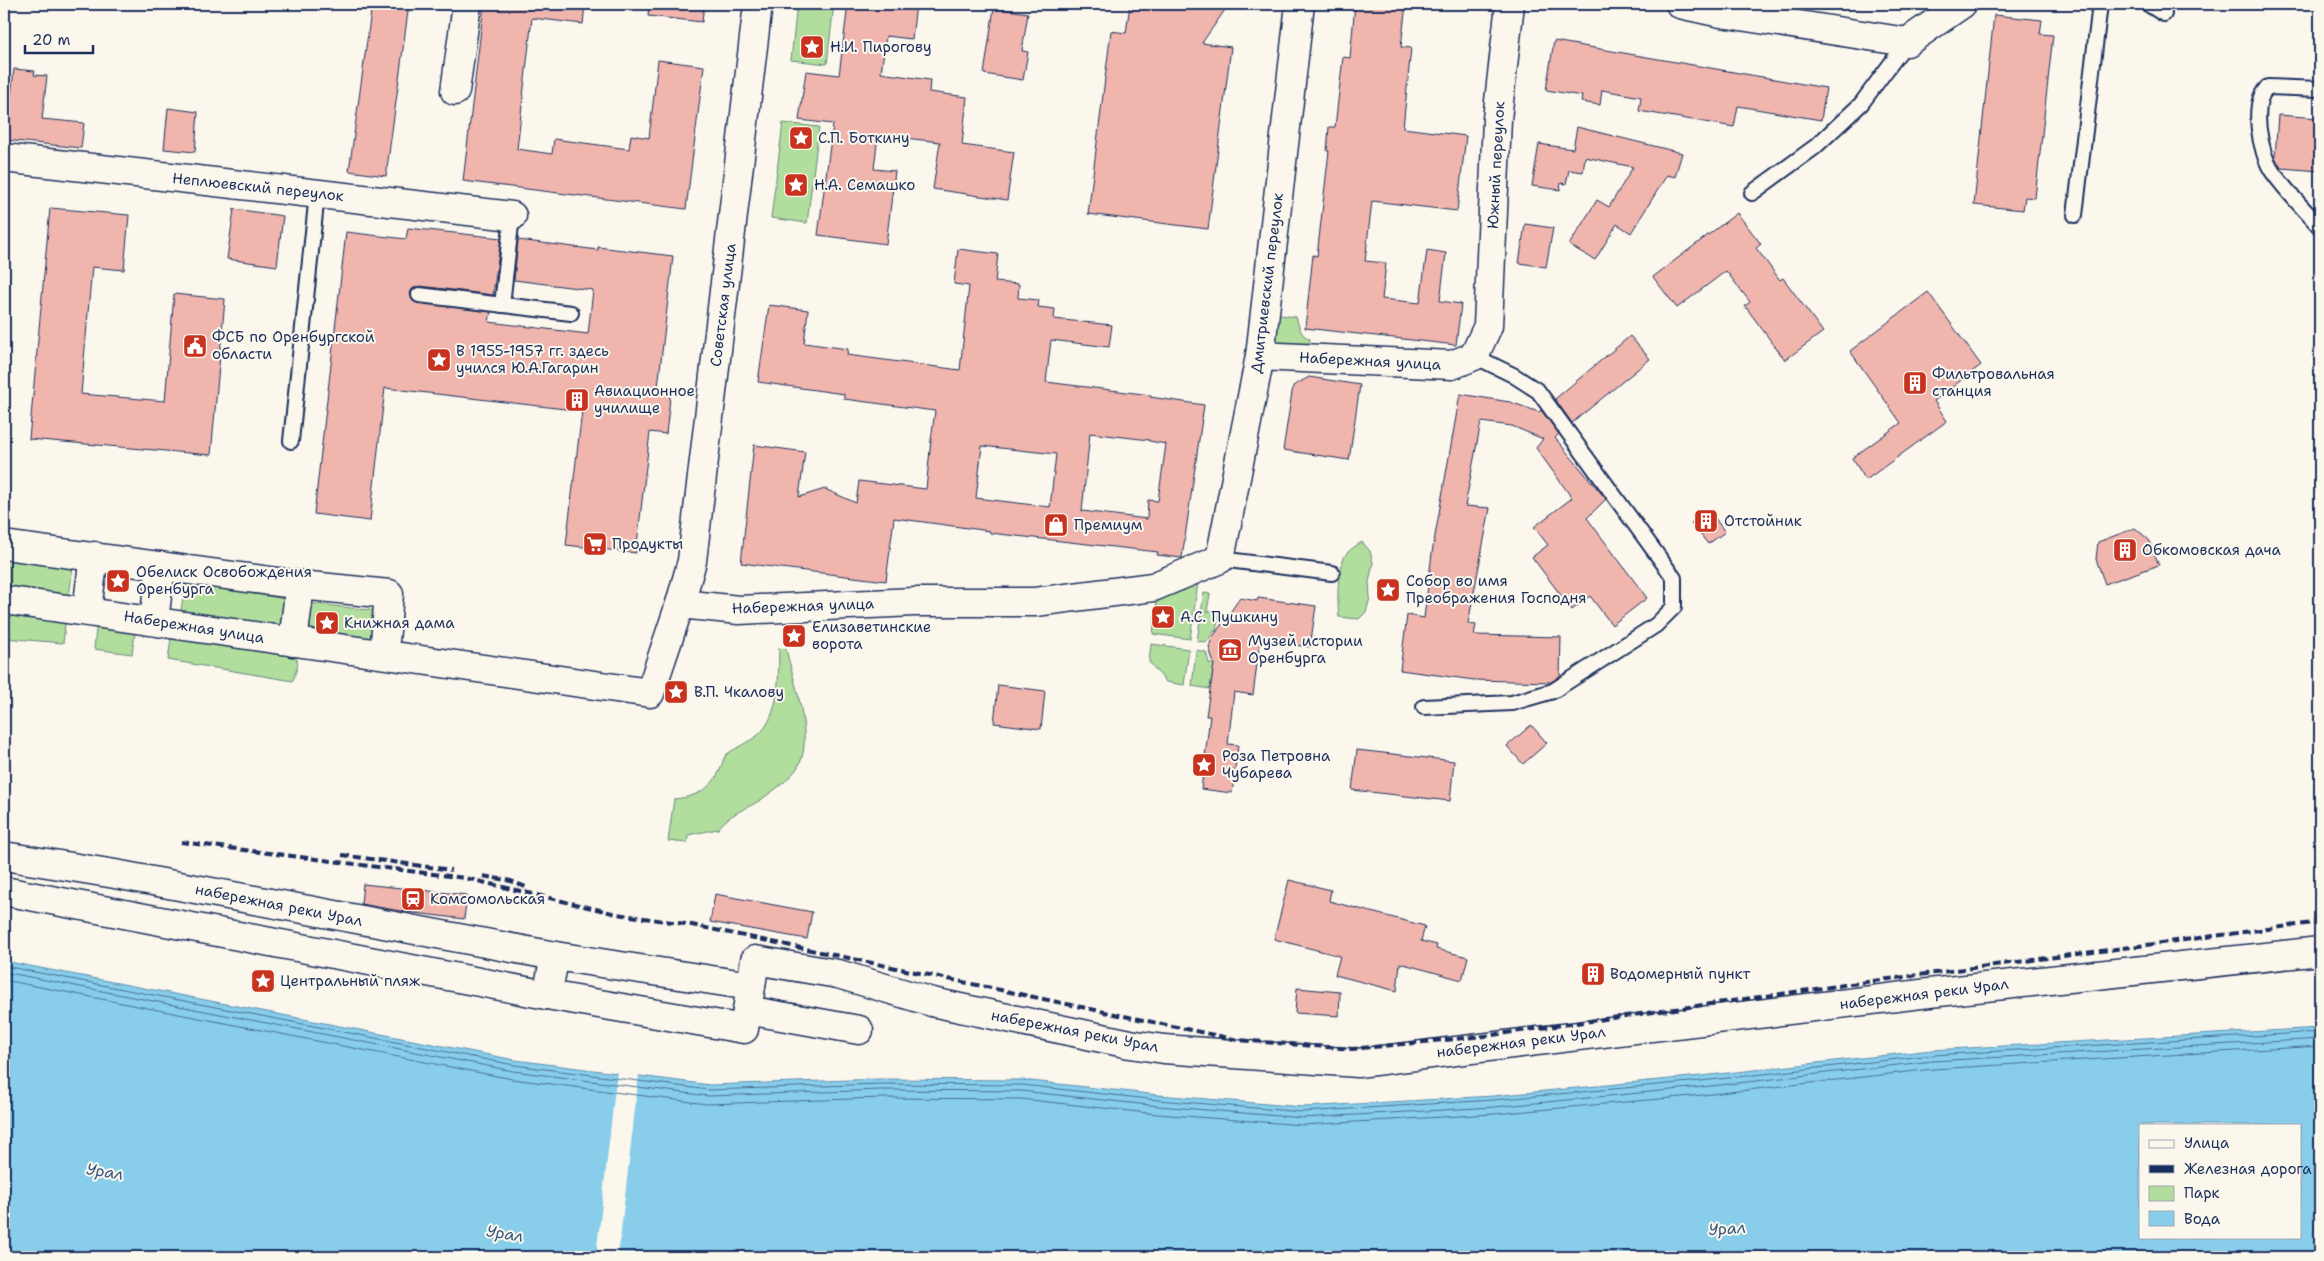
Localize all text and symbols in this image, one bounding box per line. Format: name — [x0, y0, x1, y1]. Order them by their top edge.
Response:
scale bar — [25, 22, 92, 54]
text: 20 m — [32, 30, 71, 50]
place icon: Н.И. Пирогову — [799, 34, 825, 60]
place label: Н.И. Пирогову — [830, 37, 932, 57]
street label: Южный переулок — [1483, 101, 1509, 229]
place icon: С.П. Боткину — [788, 125, 814, 151]
place label: С.П. Боткину — [818, 128, 910, 148]
street label: Неплюевский переулок — [171, 168, 345, 206]
place icon: Н.А. Семашко — [783, 172, 809, 198]
place label: Н.А. Семашко — [814, 175, 915, 195]
street label: Дмитриевский переулок — [1246, 192, 1288, 374]
street label: Советская улица — [706, 242, 741, 368]
place label: ФСБ по Оренбургской области — [212, 327, 375, 364]
public building icon: ФСБ по Оренбургской области — [182, 333, 208, 359]
place label: В 1955-1957 гг. здесь учился Ю.А.Гагарин — [456, 341, 609, 378]
place icon: В 1955-1957 гг. здесь учился Ю.А.Гагарин — [426, 347, 452, 373]
street label: Набережная улица — [1298, 347, 1442, 375]
place label: Фильтровальная станция — [1932, 364, 2055, 401]
building icon: Фильтровальная станция — [1902, 370, 1928, 396]
place label: Авиационное училище — [594, 381, 695, 418]
building icon: Авиационное училище — [564, 387, 590, 413]
building icon: Отстойник — [1693, 508, 1719, 534]
place label: Отстойник — [1724, 511, 1802, 531]
shop icon: Премиум — [1043, 512, 1069, 538]
place label: Премиум — [1074, 515, 1143, 535]
supermarket icon: Продукты — [582, 531, 608, 557]
place label: Продукты — [612, 534, 683, 554]
building icon: Обкомовская дача — [2112, 537, 2138, 563]
place label: Обкомовская дача — [2142, 540, 2282, 560]
place label: Обелиск Освобождения Оренбурга — [136, 562, 312, 599]
place icon: Обелиск Освобождения Оренбурга — [105, 568, 131, 594]
place label: Собор во имя Преображения Господня — [1406, 571, 1587, 608]
place icon: Собор во имя Преображения Господня — [1375, 577, 1401, 603]
street label: Набережная улица — [732, 593, 875, 618]
place icon: А.С. Пушкину — [1150, 604, 1176, 630]
street label: Набережная улица — [122, 606, 267, 648]
place label: А.С. Пушкину — [1180, 607, 1278, 627]
place icon: Книжная дама — [314, 610, 340, 636]
place label: Книжная дама — [344, 613, 455, 633]
place label: Елизаветинские ворота — [812, 617, 931, 654]
place icon: Елизаветинские ворота — [781, 623, 807, 649]
place label: Музей истории Оренбурга — [1248, 631, 1363, 668]
museum icon: Музей истории Оренбурга — [1217, 637, 1243, 663]
place icon: В.П. Чкалову — [663, 679, 689, 705]
place label: В.П. Чкалову — [694, 682, 784, 702]
place label: Роза Петровна Чубарева — [1222, 746, 1331, 783]
place icon: Роза Петровна Чубарева — [1191, 752, 1217, 778]
street label: набережная реки Урал — [194, 879, 365, 931]
station icon: Комсомольская — [400, 886, 426, 912]
place label: Комсомольская — [430, 889, 545, 909]
building icon: Водомерный пункт — [1580, 961, 1606, 987]
place label: Водомерный пункт — [1610, 964, 1750, 984]
place icon: Центральный пляж — [250, 968, 276, 994]
place label: Центральный пляж — [280, 971, 421, 991]
street label: набережная реки Урал — [1838, 974, 2010, 1014]
street label: набережная реки Урал — [990, 1005, 1161, 1057]
street label: набережная реки Урал — [1435, 1022, 1607, 1062]
legend — [2139, 1124, 2302, 1238]
text: Улица — [2184, 1133, 2230, 1153]
water label: Урал — [85, 1158, 125, 1185]
text: Железная дорога — [2184, 1159, 2312, 1179]
text: Парк — [2184, 1183, 2220, 1203]
text: Вода — [2184, 1209, 2221, 1229]
water label: Урал — [1708, 1217, 1747, 1240]
water label: Урал — [485, 1220, 525, 1247]

